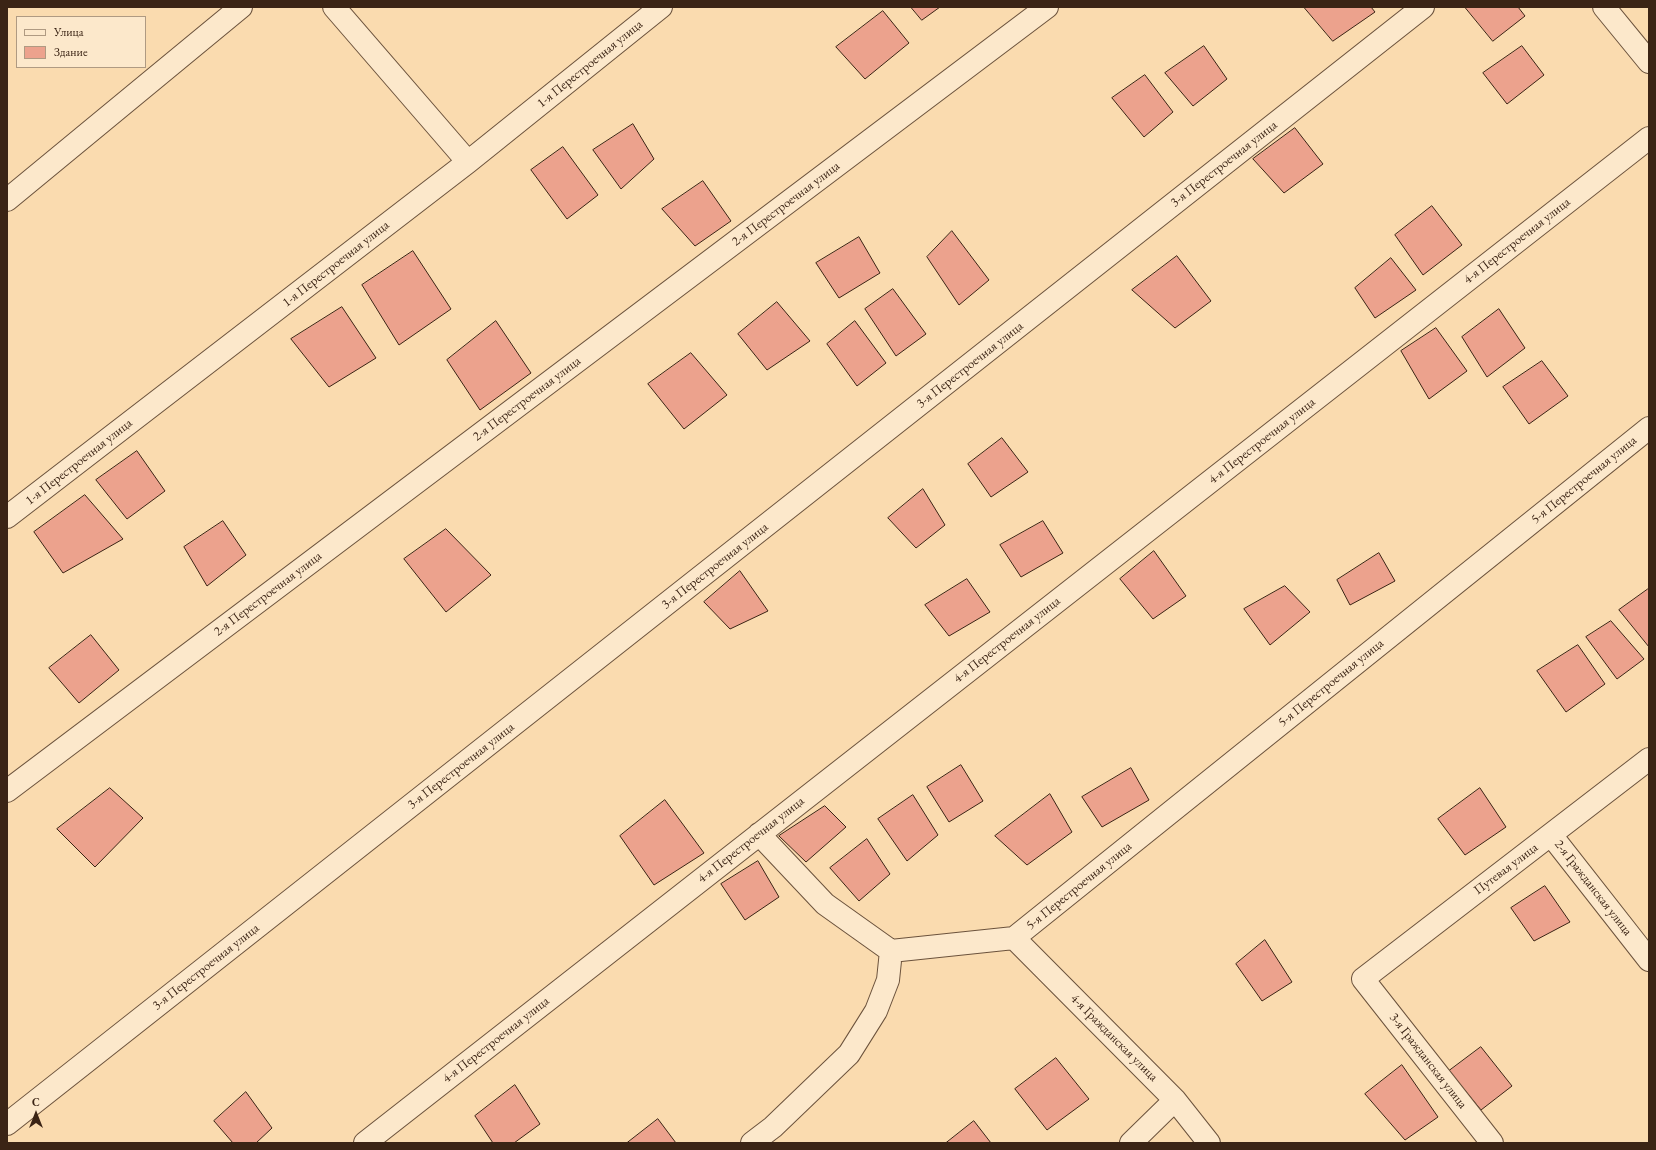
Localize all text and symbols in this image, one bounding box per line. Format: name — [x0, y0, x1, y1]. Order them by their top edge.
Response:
legend — [16, 16, 146, 68]
street label: 1-я Перестроечная улица — [534, 17, 646, 111]
text: Улица — [54, 24, 84, 40]
text: Здание — [54, 44, 88, 60]
street label: 3-я Перестроечная улица — [1168, 117, 1280, 211]
street label: 2-я Перестроечная улица — [729, 158, 843, 250]
street label: 4-я Перестроечная улица — [1461, 194, 1573, 288]
street label: 1-я Перестроечная улица — [280, 217, 392, 311]
street label: 3-я Перестроечная улица — [914, 318, 1026, 412]
street label: 2-я Перестроечная улица — [470, 353, 584, 445]
street label: 4-я Перестроечная улица — [1206, 394, 1318, 488]
street label: 1-я Перестроечная улица — [23, 415, 135, 509]
street label: 5-я Перестроечная улица — [1528, 433, 1640, 527]
street label: 3-я Перестроечная улица — [659, 519, 771, 613]
street label: 2-я Перестроечная улица — [211, 548, 325, 640]
street label: 4-я Перестроечная улица — [951, 593, 1063, 687]
street label: 5-я Перестроечная улица — [1275, 636, 1387, 730]
street label: 3-я Перестроечная улица — [405, 719, 517, 813]
street label: 4-я Перестроечная улица — [695, 793, 807, 887]
street label: 2-я Гражданская улица — [1551, 837, 1635, 939]
street label: 5-я Перестроечная улица — [1023, 839, 1135, 933]
street label: Путевая улица — [1471, 840, 1541, 898]
street label: 3-я Перестроечная улица — [150, 920, 262, 1014]
street label: 4-я Гражданская улица — [1067, 991, 1161, 1085]
street label: 4-я Перестроечная улица — [440, 993, 552, 1087]
street label: 3-я Гражданская улица — [1386, 1010, 1470, 1112]
north arrow — [16, 1094, 56, 1134]
text: С — [32, 1095, 40, 1109]

